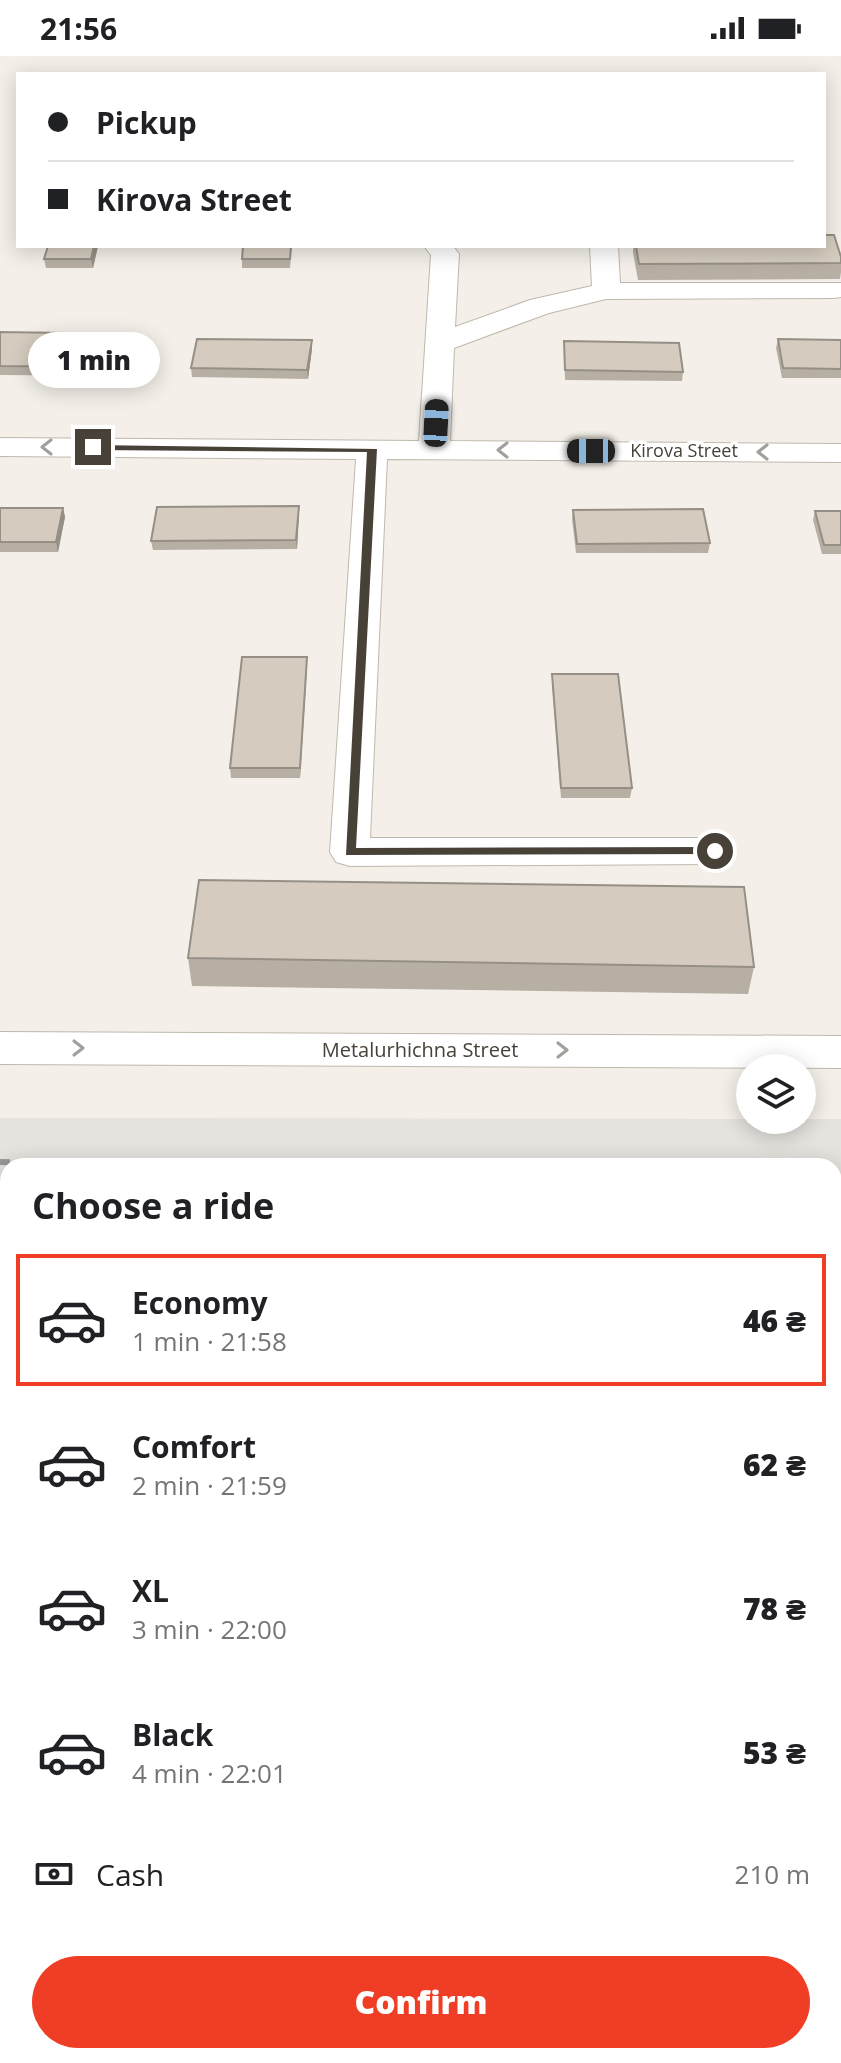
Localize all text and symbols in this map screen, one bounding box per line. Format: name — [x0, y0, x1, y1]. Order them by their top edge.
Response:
text: 21:56 — [40, 8, 117, 49]
text: Pickup — [96, 102, 197, 143]
text: Kirova Street — [96, 179, 292, 220]
callout: 1 min — [27, 331, 159, 387]
text: 1 min — [57, 342, 131, 378]
car — [423, 398, 449, 448]
route end — [75, 429, 111, 465]
one-way arrow — [40, 438, 53, 456]
street label: Kirova Street — [630, 438, 738, 462]
car — [567, 439, 615, 463]
one-way arrow — [496, 441, 509, 459]
one-way arrow — [756, 443, 769, 461]
route start — [697, 833, 733, 869]
street label: Metalurhichna Street — [322, 1036, 518, 1063]
one-way arrow — [72, 1039, 85, 1057]
one-way arrow — [556, 1042, 569, 1059]
map controls — [736, 1054, 816, 1134]
button: layers — [736, 1054, 816, 1134]
text: Choose a ride — [32, 1181, 274, 1230]
text: Economy — [132, 1282, 268, 1323]
icon: car — [36, 1284, 108, 1356]
text: 46 ₴ — [743, 1300, 806, 1341]
text: 1 min · 21:58 — [132, 1323, 287, 1359]
text: Comfort — [132, 1426, 256, 1467]
icon: car — [36, 1428, 108, 1500]
text: 62 ₴ — [743, 1444, 806, 1485]
text: 2 min · 21:59 — [132, 1467, 287, 1503]
text: XL — [132, 1570, 169, 1611]
icon: car — [36, 1572, 108, 1644]
text: 78 ₴ — [743, 1588, 806, 1629]
text: 3 min · 22:00 — [132, 1611, 287, 1647]
text: Black — [132, 1714, 213, 1755]
icon: car — [36, 1716, 108, 1788]
text: 53 ₴ — [743, 1732, 806, 1773]
text: 4 min · 22:01 — [132, 1755, 287, 1791]
icon: cash — [32, 1852, 76, 1896]
text: Cash — [96, 1854, 164, 1895]
text: 210 m — [735, 1856, 810, 1892]
button: Confirm — [32, 1956, 810, 2048]

